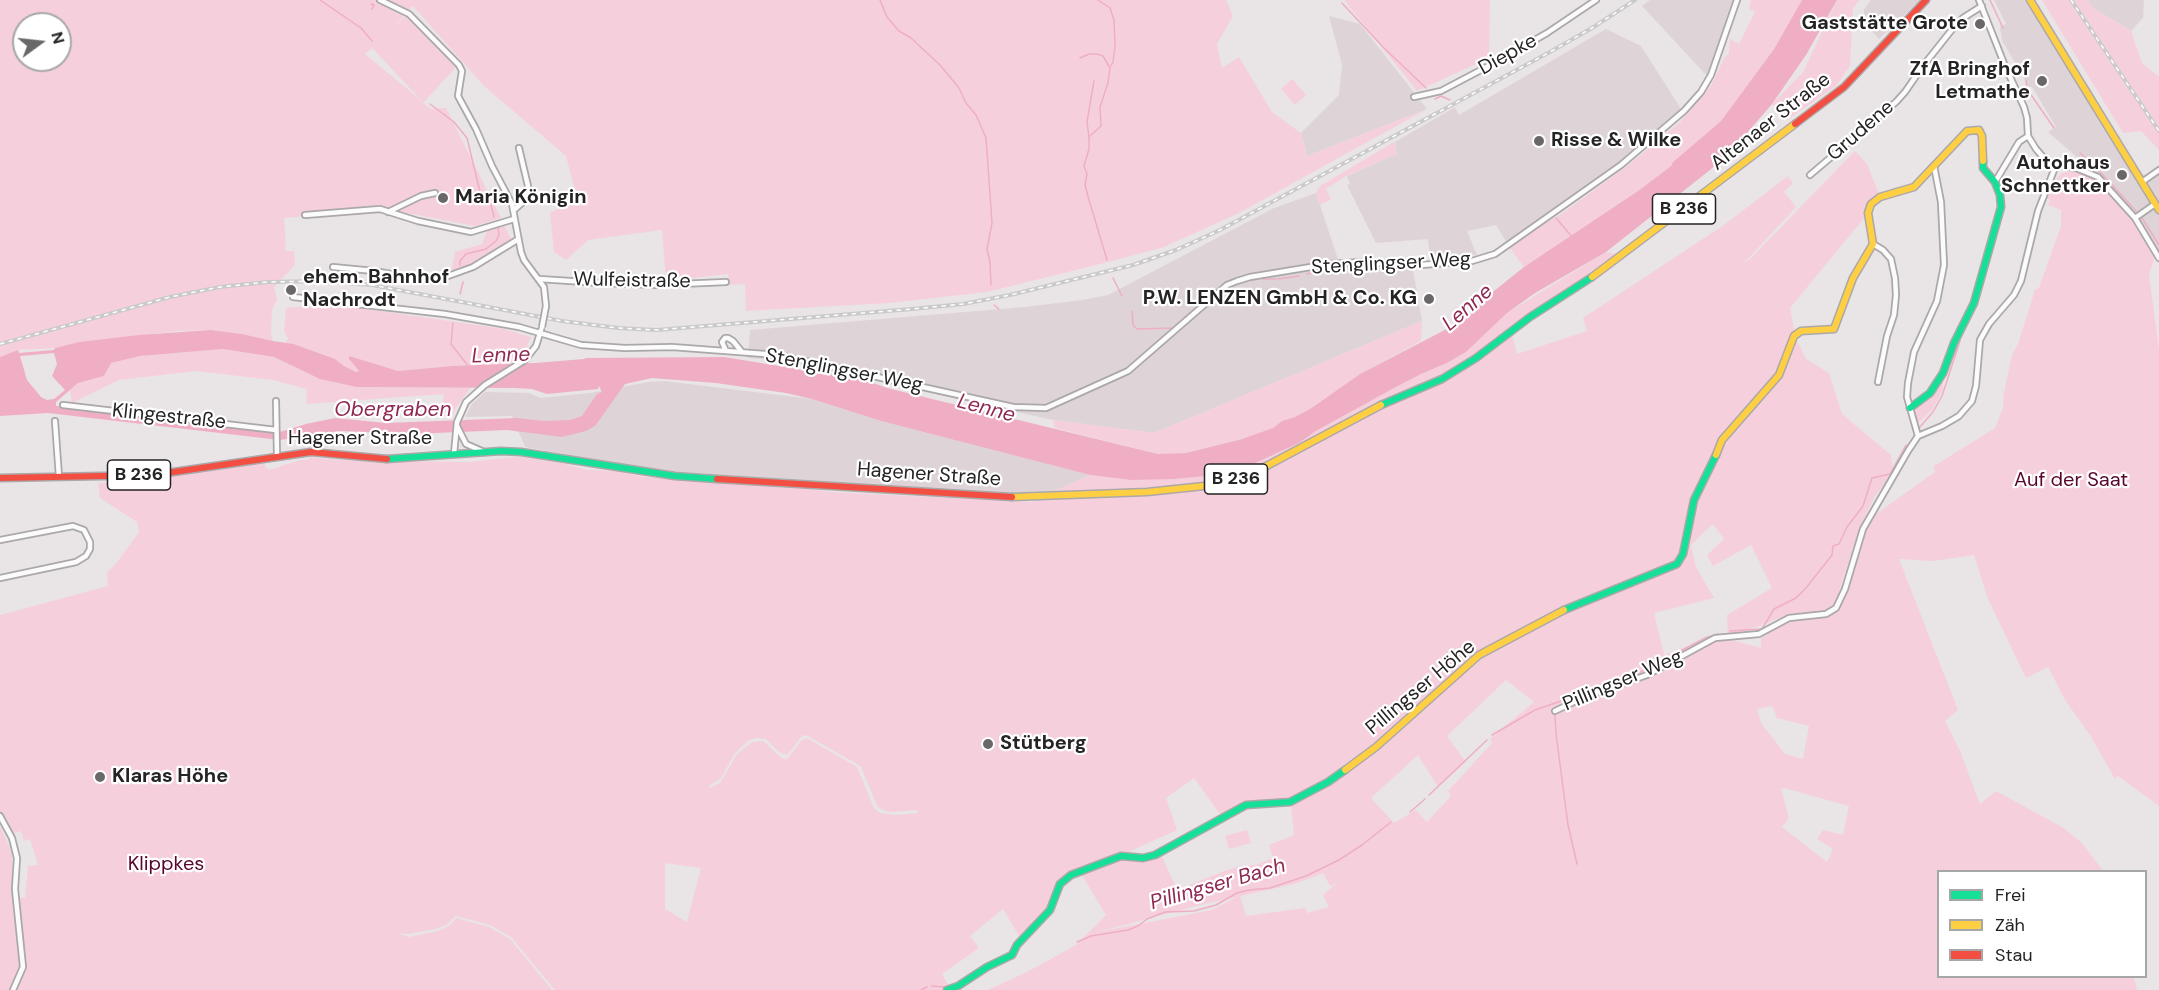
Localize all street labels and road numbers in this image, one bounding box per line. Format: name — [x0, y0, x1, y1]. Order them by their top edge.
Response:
street label: Diepke — [1475, 29, 1541, 81]
street label: Altenaer Straße — [1706, 68, 1836, 176]
street label: Grudene — [1823, 95, 1899, 167]
road number: B 236 — [1652, 194, 1716, 224]
street label: Stenglingser Weg — [1310, 248, 1472, 280]
street label: Wulfeistraße — [573, 268, 691, 294]
street label: Stenglingser Weg — [763, 344, 925, 398]
street label: Klingestraße — [111, 399, 227, 435]
street label: Hagener Straße — [288, 427, 432, 451]
street label: Hagener Straße — [856, 458, 1002, 492]
road number: B 236 — [108, 460, 170, 490]
road number: B 236 — [1204, 464, 1268, 494]
street label: Pillingser Höhe — [1361, 635, 1481, 741]
street label: Pillingser Weg — [1560, 645, 1686, 717]

